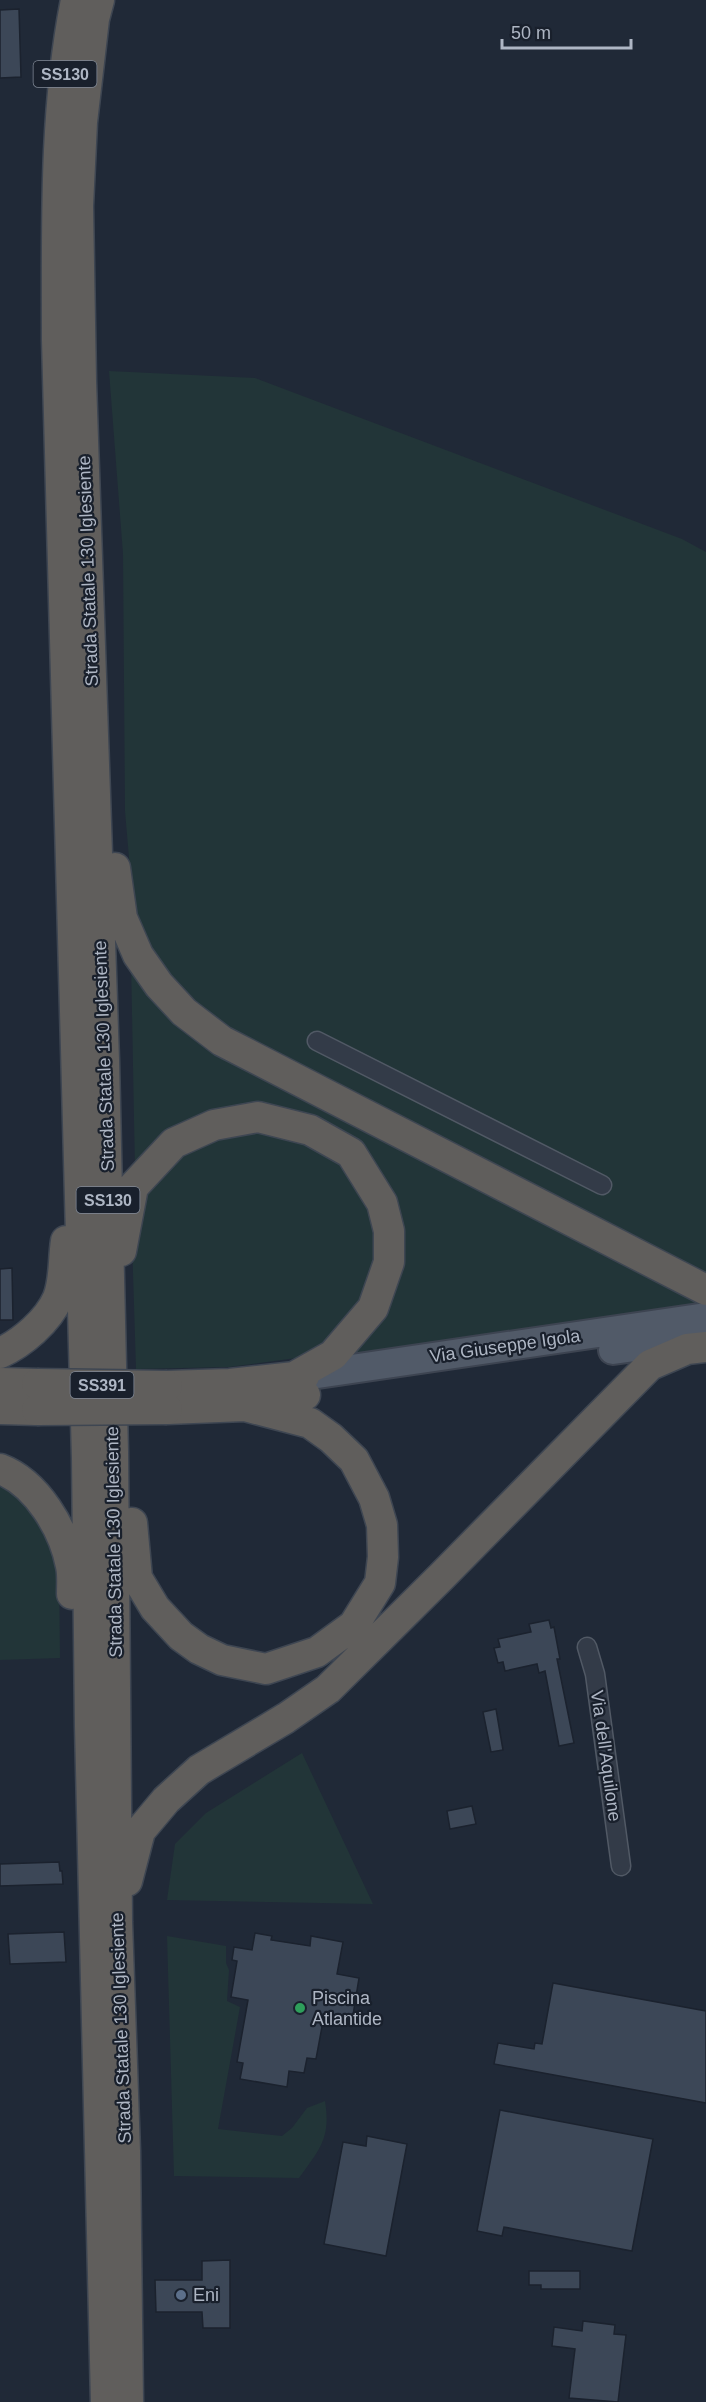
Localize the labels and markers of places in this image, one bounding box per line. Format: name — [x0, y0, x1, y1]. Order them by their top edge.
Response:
place label: Piscina Atlantide — [312, 1988, 382, 2029]
marker: Piscina Atlantide — [293, 2001, 307, 2015]
place label: Eni — [193, 2285, 219, 2305]
marker: Eni — [174, 2288, 188, 2302]

